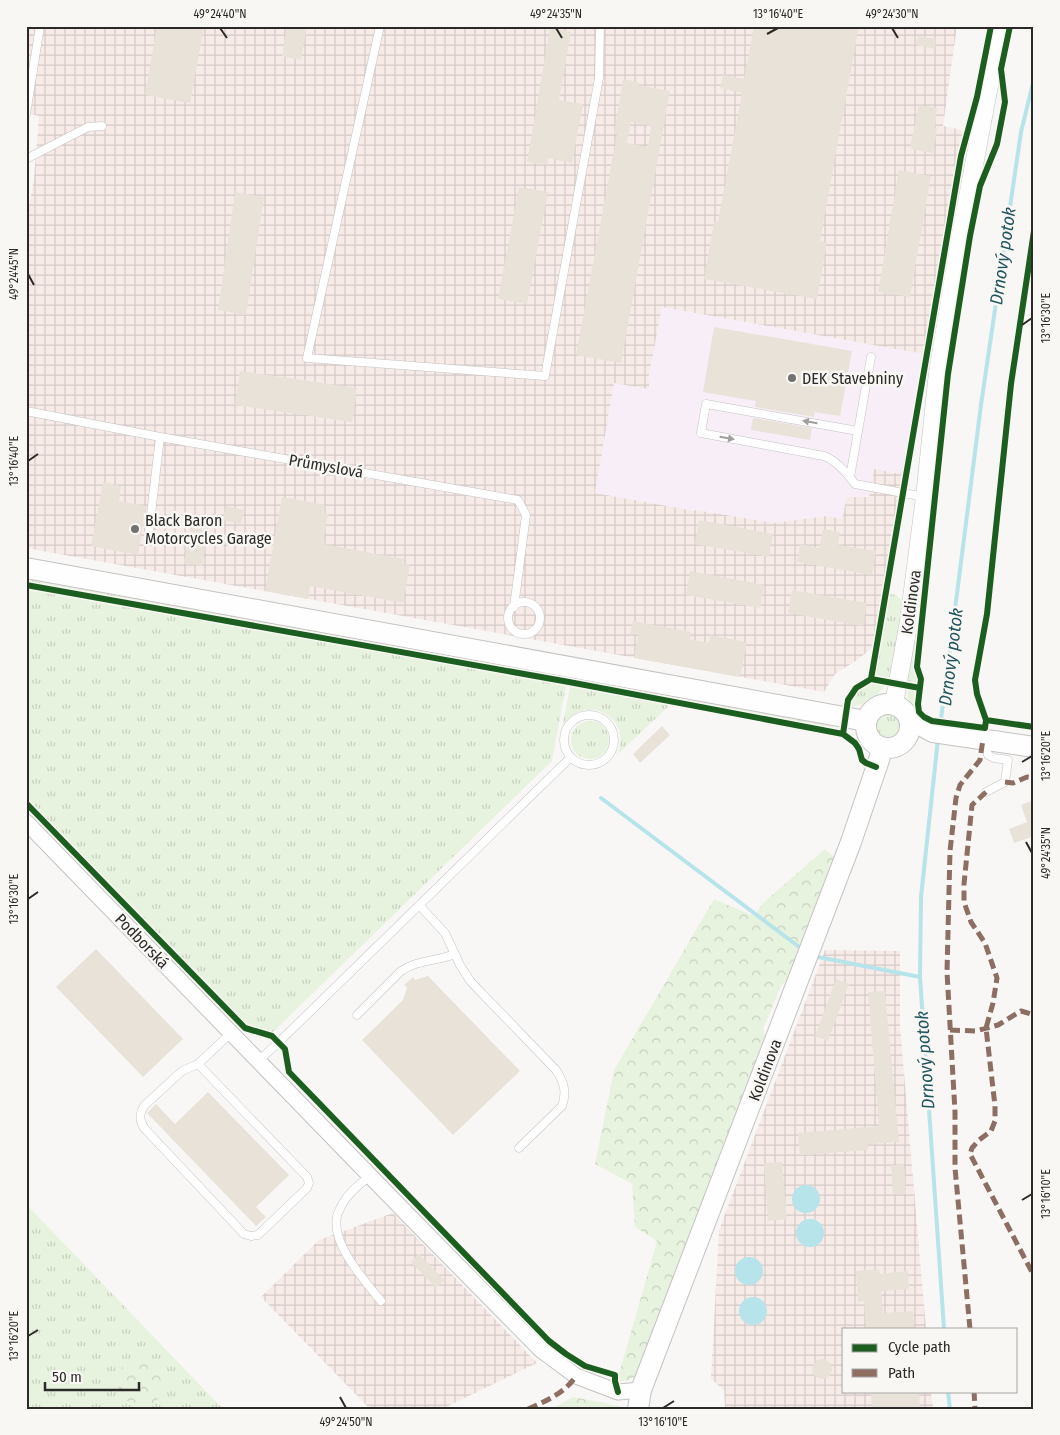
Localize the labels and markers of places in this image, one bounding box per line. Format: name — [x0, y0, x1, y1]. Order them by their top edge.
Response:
place label: DEK Stavebniny — [802, 369, 904, 388]
marker: DEK Stavebniny — [786, 372, 798, 384]
place label: Black Baron Motorcycles Garage — [145, 511, 272, 548]
marker: Black Baron Motorcycles Garage — [129, 523, 141, 535]

